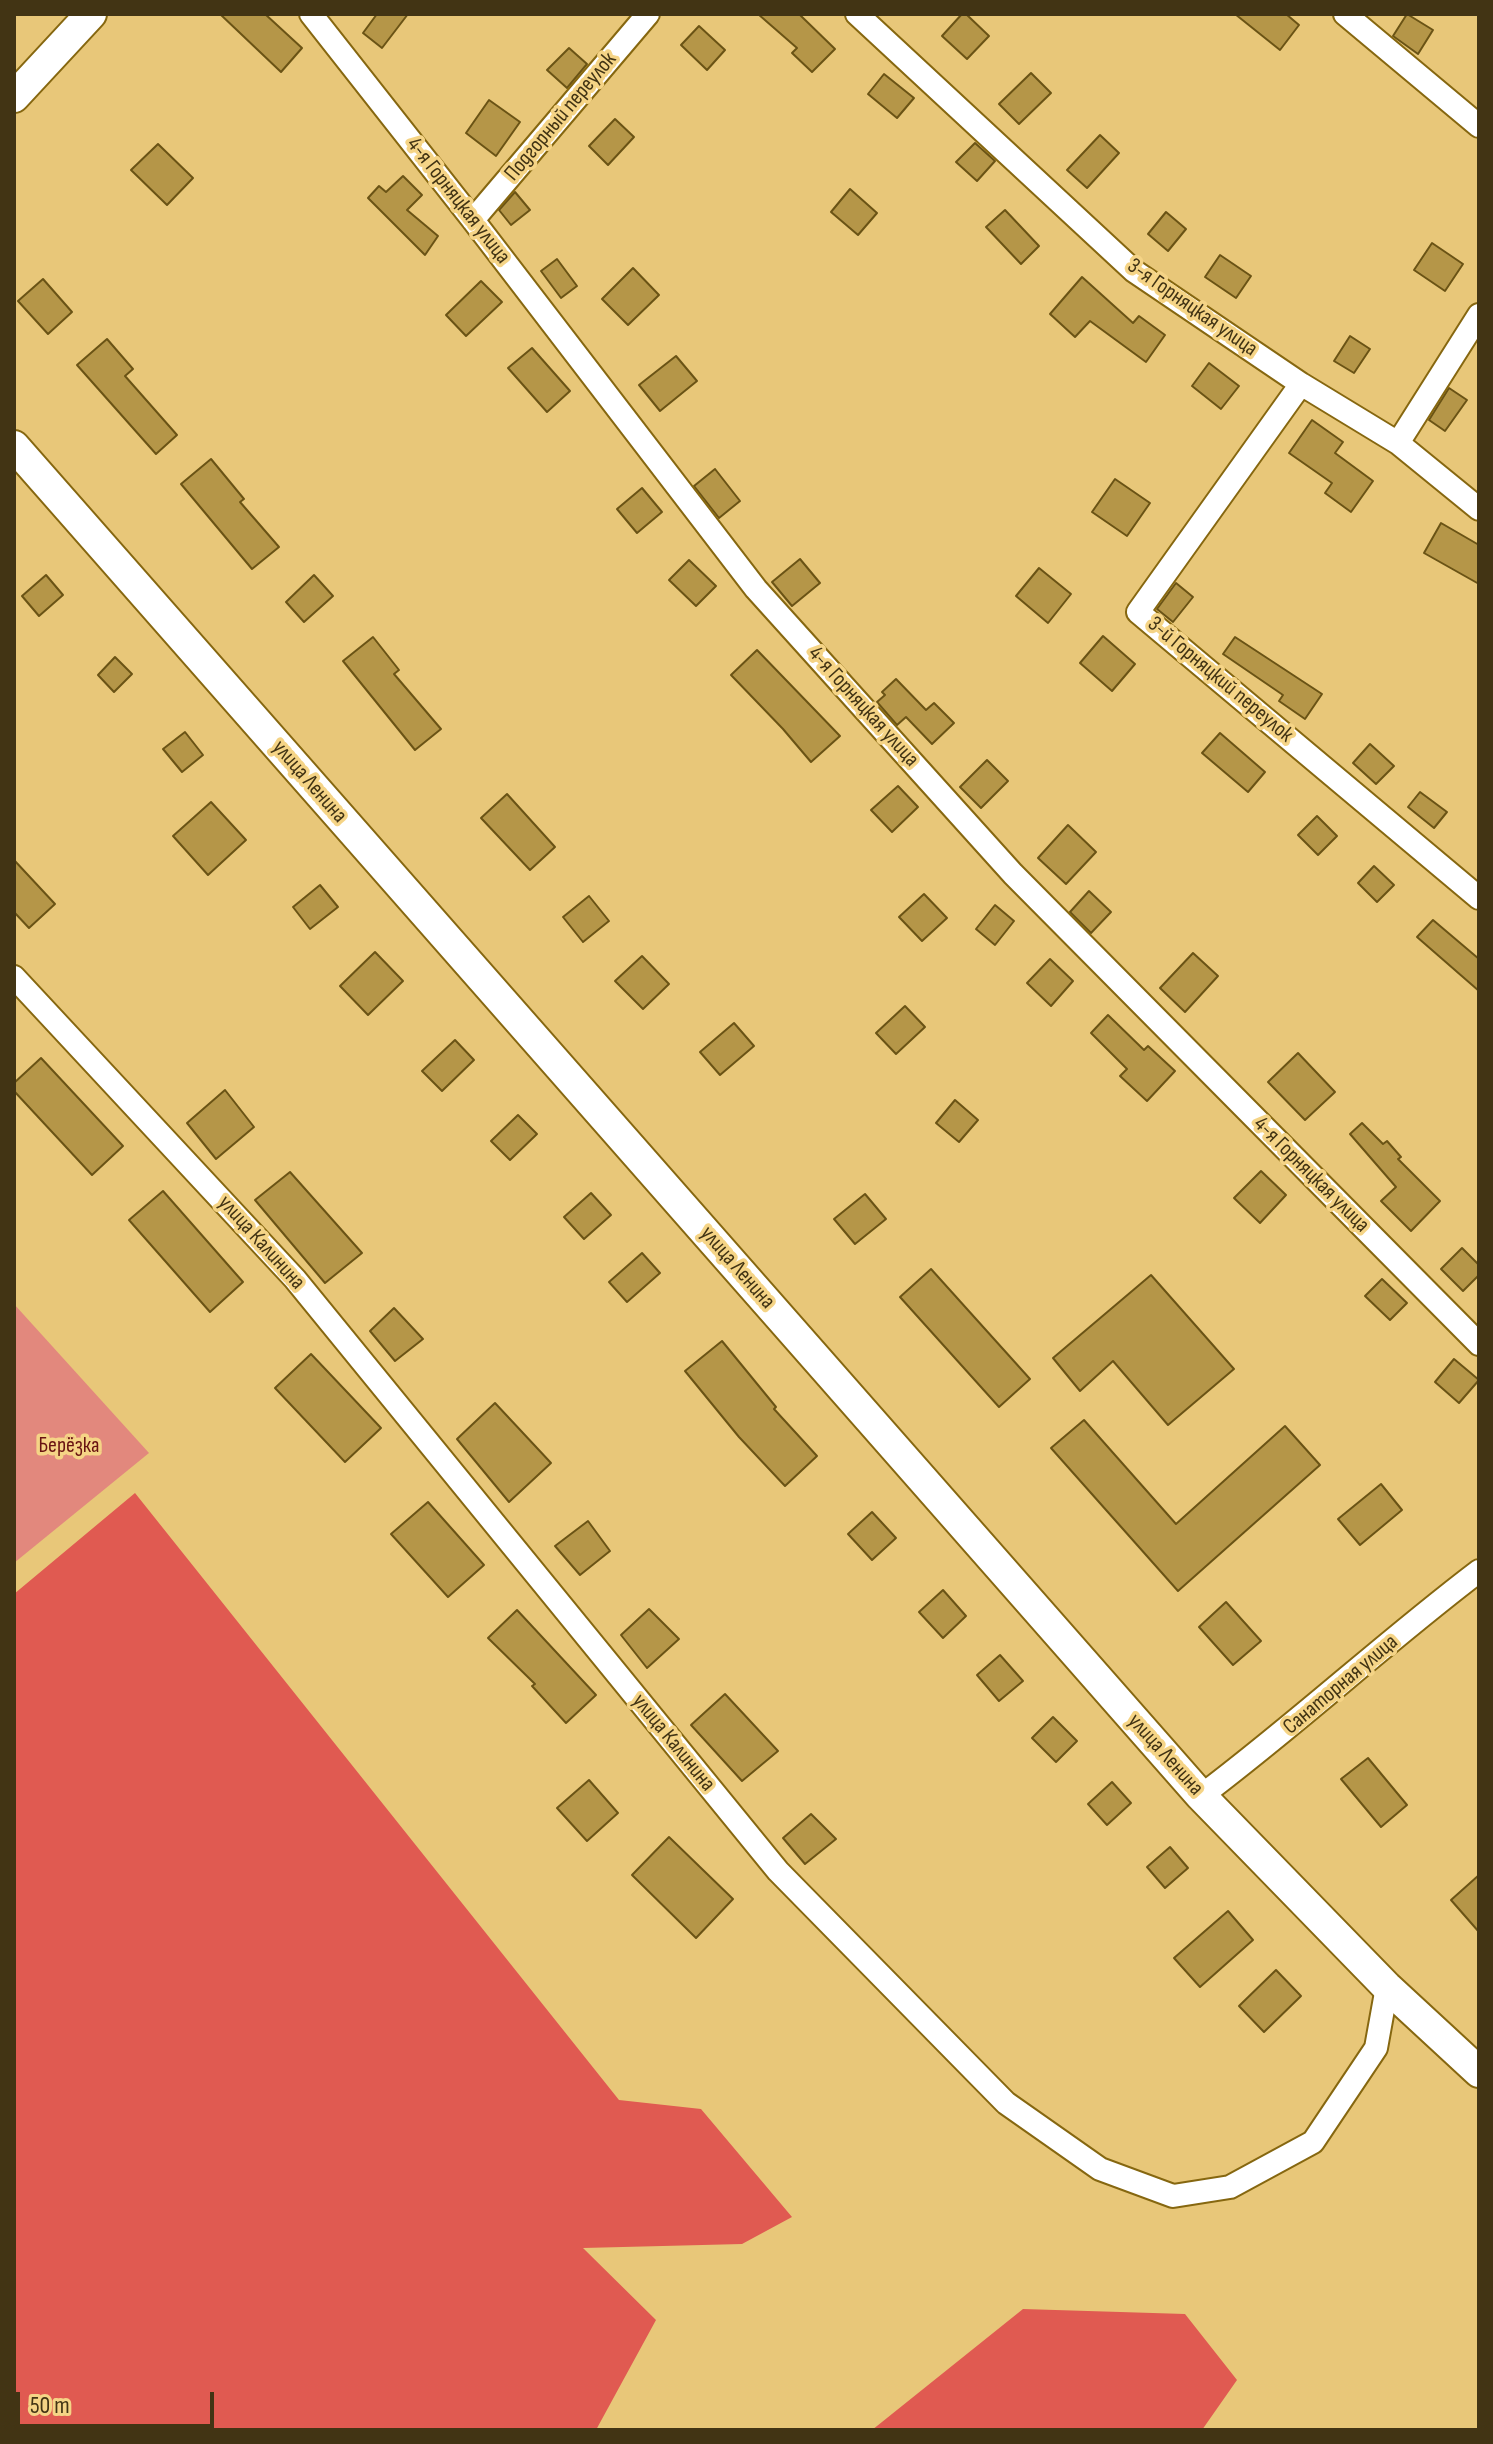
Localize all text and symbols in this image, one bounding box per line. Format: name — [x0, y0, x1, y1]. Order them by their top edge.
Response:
street label: Подгорный переулок — [499, 47, 623, 187]
street label: 4-я Горняцкая улица — [400, 133, 516, 269]
street label: 3-я Горняцкая улица — [1122, 253, 1262, 363]
street label: 3-й Горняцкий переулок — [1142, 611, 1298, 749]
street label: 4-я Горняцкая улица — [802, 641, 924, 773]
street label: улица Ленина — [266, 735, 352, 829]
street label: 4-я Горняцкая улица — [1248, 1112, 1374, 1238]
street label: улица Калинина — [212, 1190, 310, 1296]
street label: улица Ленина — [694, 1221, 780, 1315]
park label: Берёзка — [38, 1433, 100, 1459]
street label: Санаторная улица — [1278, 1629, 1404, 1741]
street label: улица Калинина — [626, 1689, 720, 1797]
street label: улица Ленина — [1121, 1709, 1209, 1801]
scale bar — [20, 2376, 218, 2426]
text: 50 m — [30, 2391, 70, 2420]

